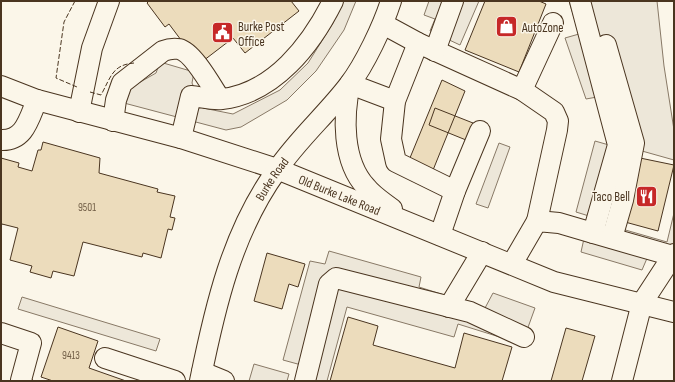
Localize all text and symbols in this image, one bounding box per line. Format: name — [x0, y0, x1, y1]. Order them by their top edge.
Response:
shop icon: AutoZone — [493, 14, 519, 40]
place label: Burke Post Office — [238, 19, 285, 50]
public building icon: Burke Post Office — [210, 20, 236, 46]
place label: AutoZone — [521, 20, 564, 36]
street label: Burke Road — [252, 154, 292, 204]
street label: Old Burke Lake Road — [296, 172, 382, 219]
restaurant icon: Taco Bell — [633, 183, 659, 209]
place label: Taco Bell — [592, 189, 630, 205]
house number: 9501 — [78, 201, 96, 214]
house number: 9413 — [62, 349, 80, 362]

